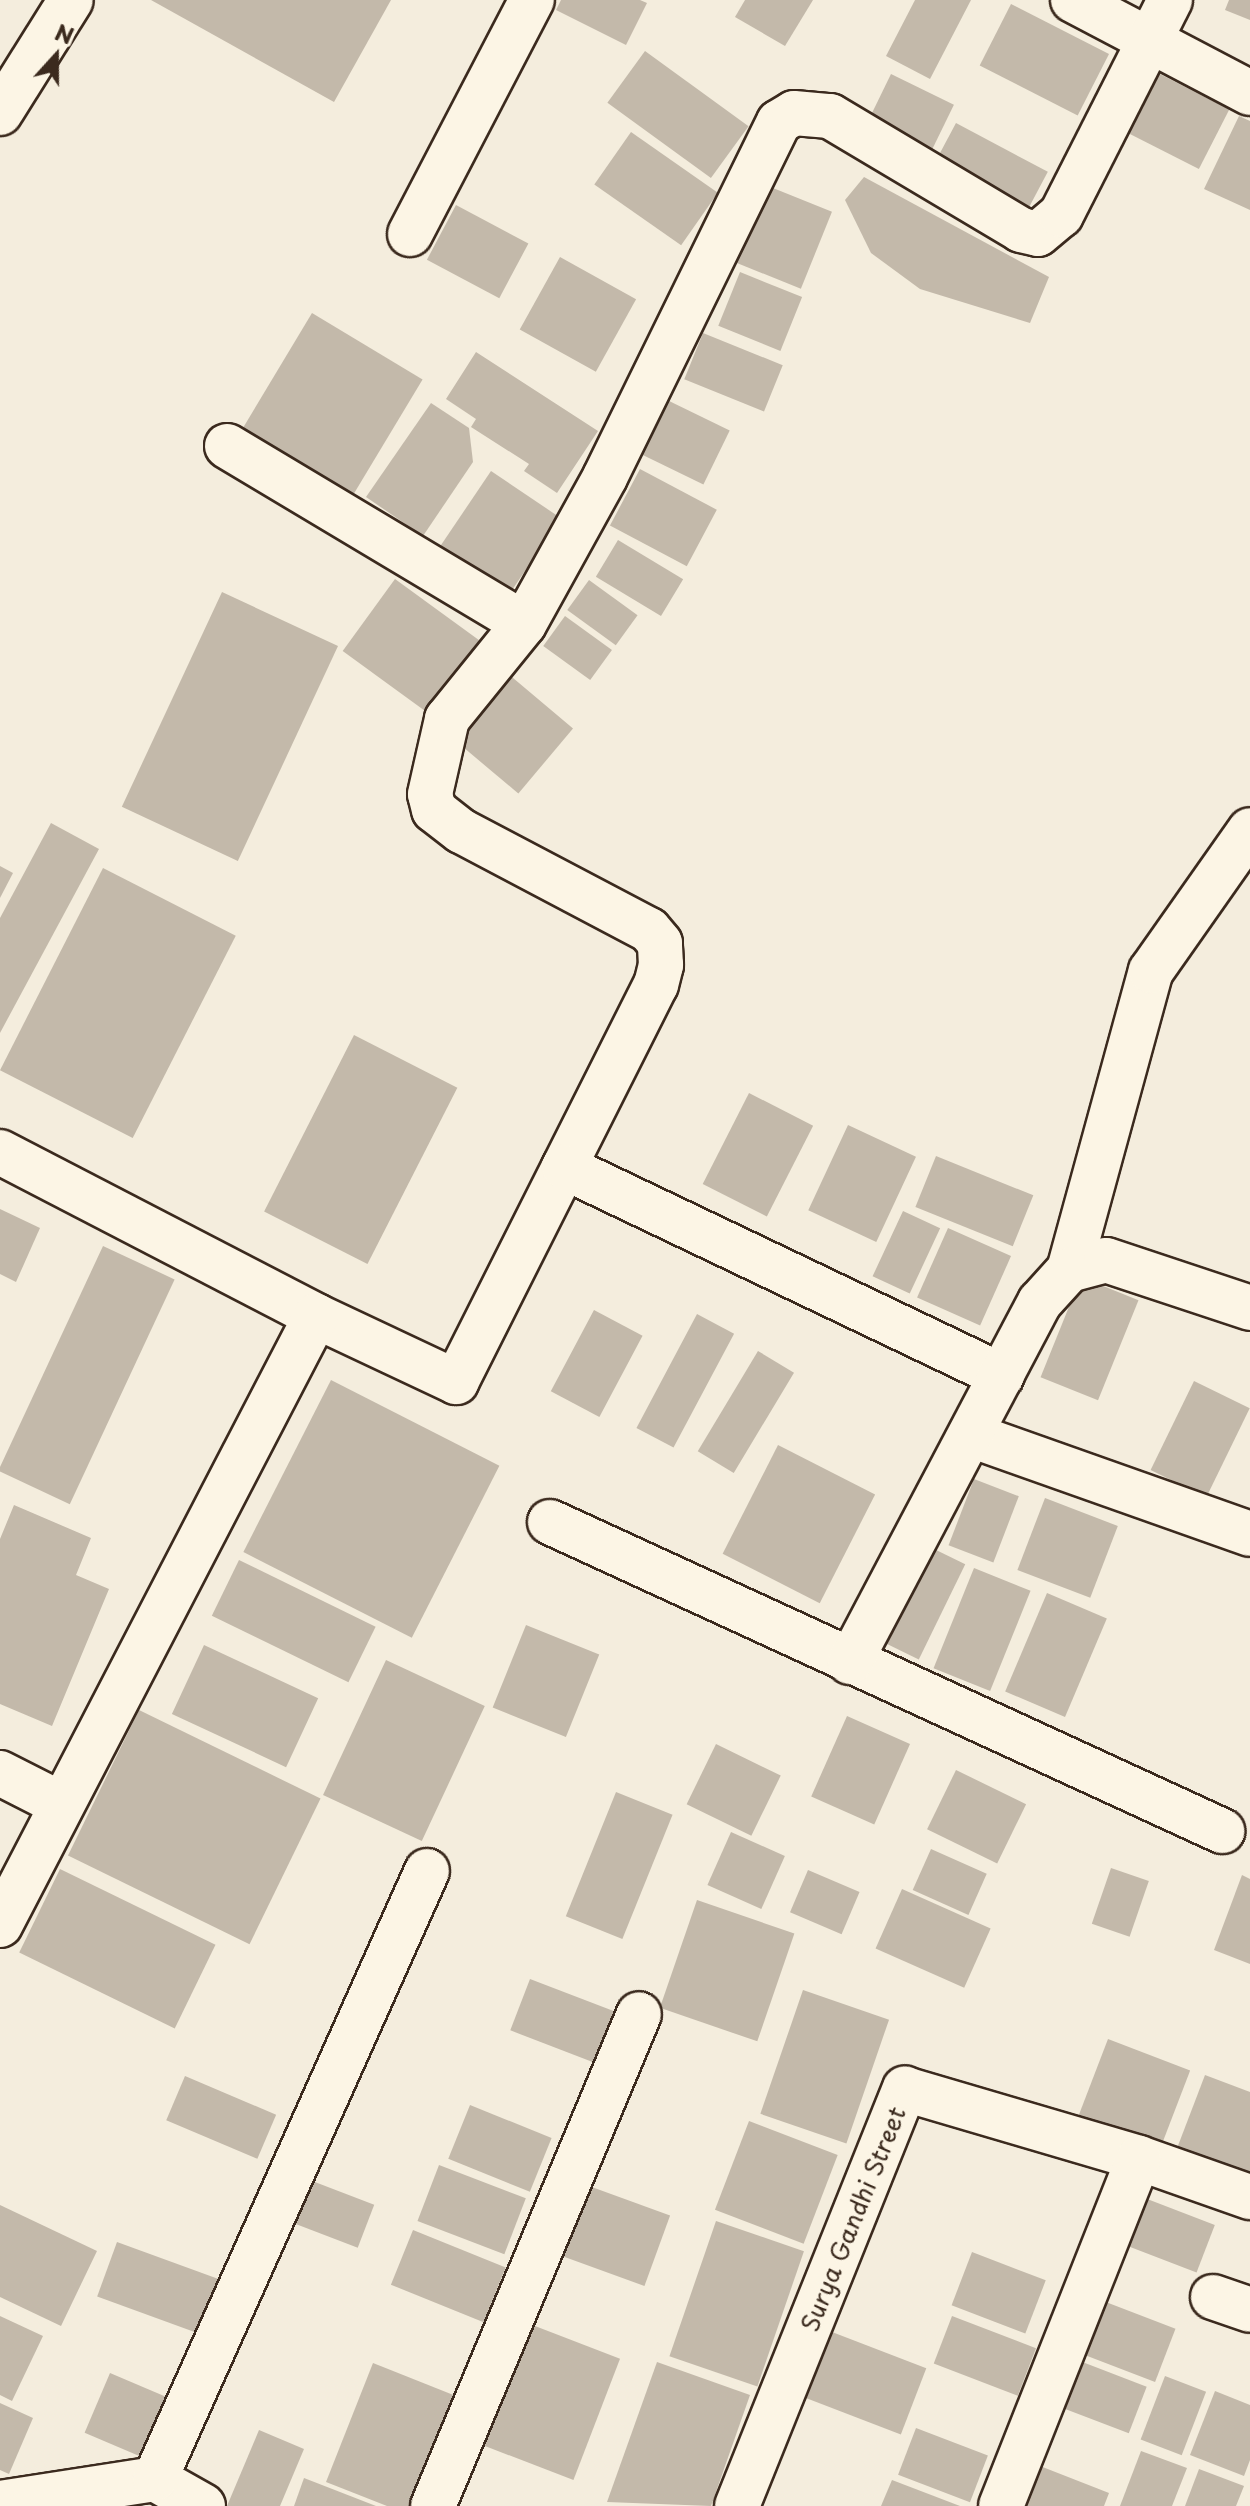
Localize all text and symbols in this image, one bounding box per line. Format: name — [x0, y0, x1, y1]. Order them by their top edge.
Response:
text: N — [51, 15, 79, 52]
north arrow — [16, 16, 96, 96]
street label: Surya Gandhi Street — [795, 2103, 911, 2335]

